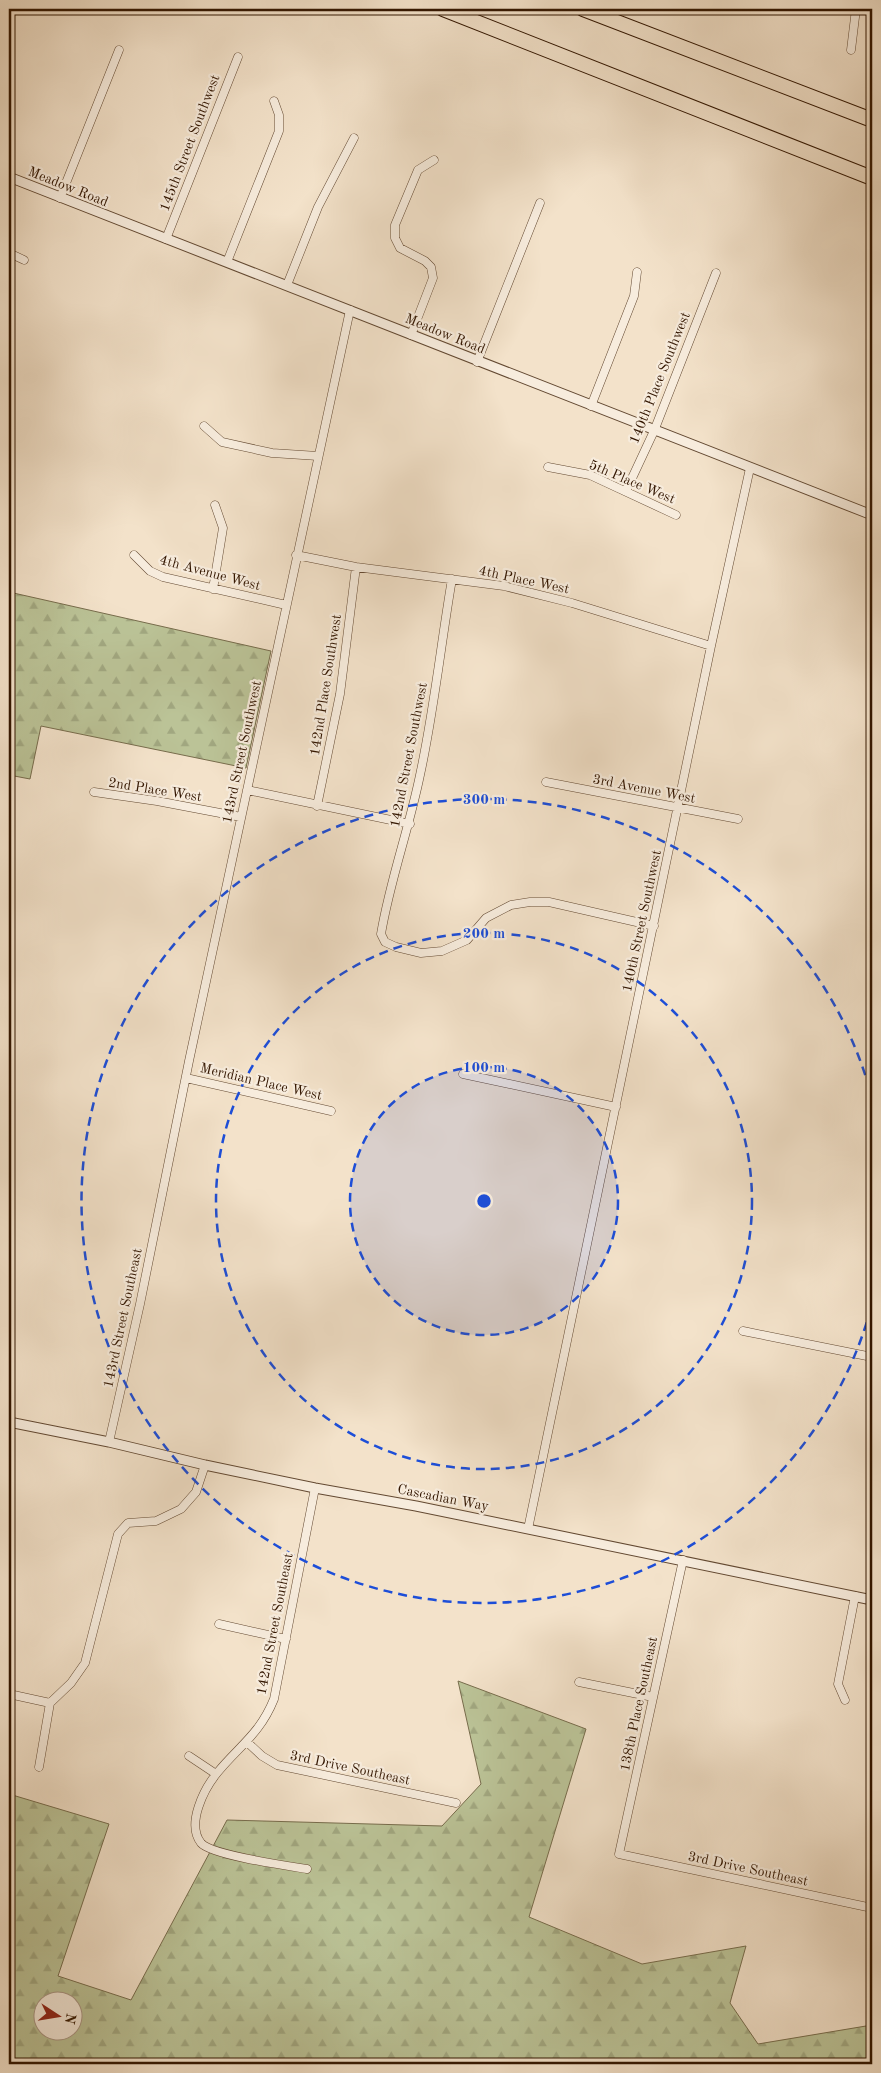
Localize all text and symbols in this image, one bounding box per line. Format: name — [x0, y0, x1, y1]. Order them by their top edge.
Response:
street label: 145th Street Southwest — [157, 73, 223, 213]
street label: Meadow Road — [26, 165, 110, 209]
street label: 140th Place Southwest — [627, 310, 693, 446]
street label: Meadow Road — [403, 312, 487, 356]
street label: 5th Place West — [587, 458, 677, 507]
street label: 4th Avenue West — [158, 553, 262, 593]
street label: 4th Place West — [477, 564, 571, 596]
street label: 142nd Place Southwest — [308, 613, 344, 757]
street label: 143rd Street Southwest — [220, 679, 264, 825]
street label: 142nd Street Southwest — [388, 681, 430, 829]
street label: 3rd Avenue West — [591, 772, 697, 806]
street label: 2nd Place West — [107, 776, 203, 804]
text: 300 m — [463, 793, 505, 808]
street label: 140th Street Southwest — [620, 849, 664, 993]
text: 200 m — [463, 927, 505, 942]
street label: Meridian Place West — [199, 1061, 324, 1103]
text: 100 m — [463, 1061, 505, 1076]
centre of rings — [475, 1192, 493, 1210]
street label: 143rd Street Southeast — [101, 1247, 145, 1389]
street label: Cascadian Way — [396, 1482, 490, 1514]
street label: 142nd Street Southeast — [254, 1552, 296, 1696]
street label: 138th Place Southeast — [618, 1635, 660, 1773]
street label: 3rd Drive Southeast — [289, 1748, 412, 1788]
street label: 3rd Drive Southeast — [687, 1849, 810, 1889]
north arrow — [32, 1990, 82, 2040]
text: N — [62, 2012, 78, 2025]

